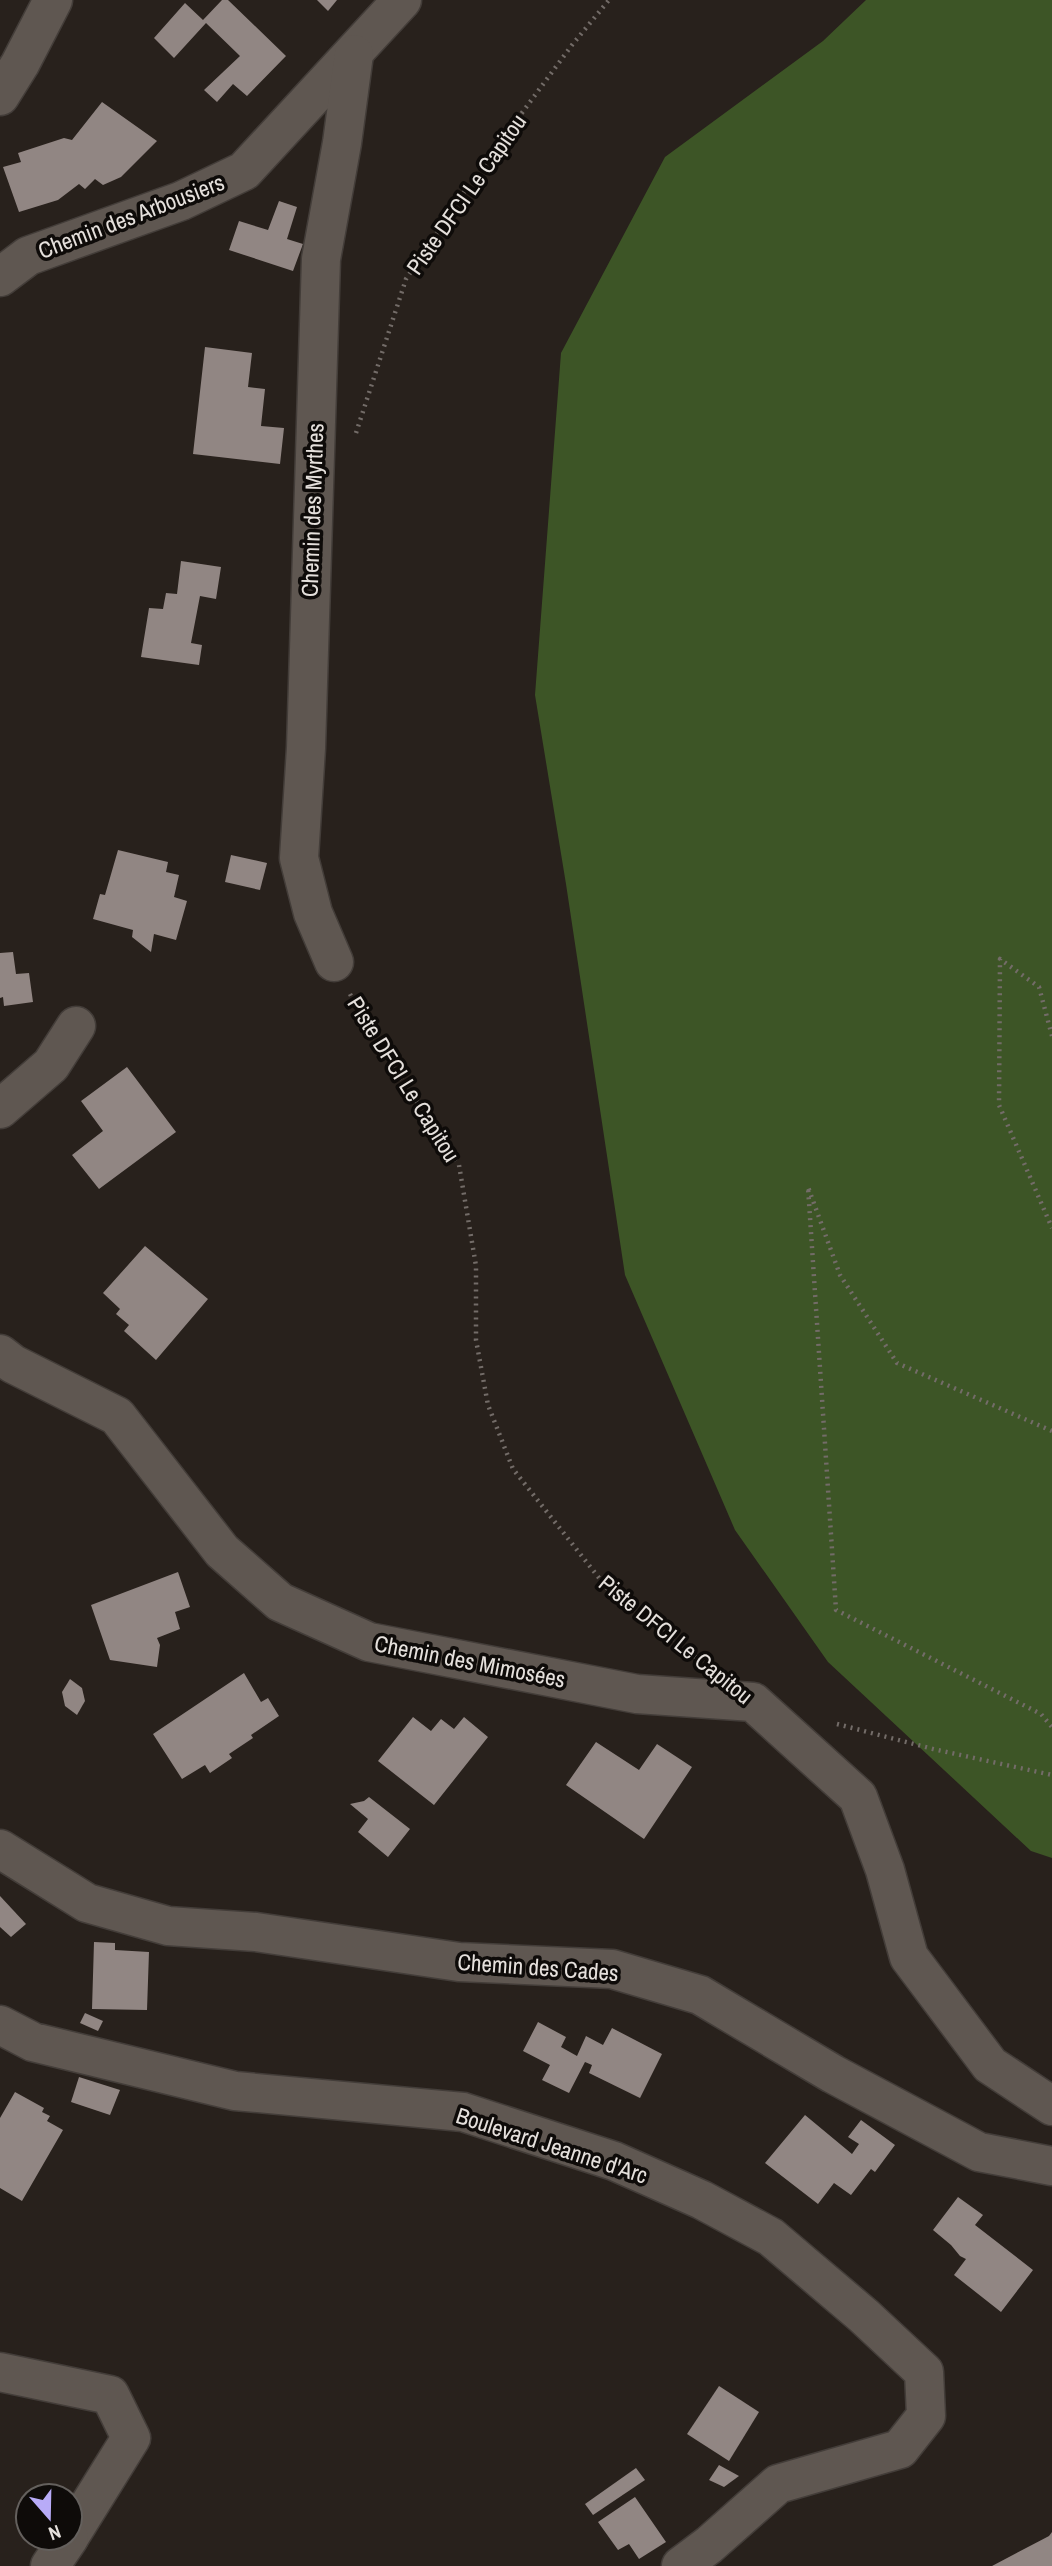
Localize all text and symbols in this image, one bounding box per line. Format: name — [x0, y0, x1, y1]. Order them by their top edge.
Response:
street label: Piste DFCI Le Capitou — [399, 107, 533, 281]
street label: Chemin des Arbousiers — [33, 166, 229, 266]
street label: Chemin des Myrthes — [293, 423, 331, 597]
street label: Piste DFCI Le Capitou — [341, 990, 467, 1168]
street label: Piste DFCI Le Capitou — [593, 1567, 759, 1711]
street label: Chemin des Mimosées — [372, 1627, 568, 1695]
street label: Chemin des Cades — [456, 1946, 620, 1988]
street label: Boulevard Jeanne d'Arc — [452, 2099, 652, 2191]
north arrow — [14, 2482, 84, 2552]
text: N — [45, 2519, 65, 2547]

